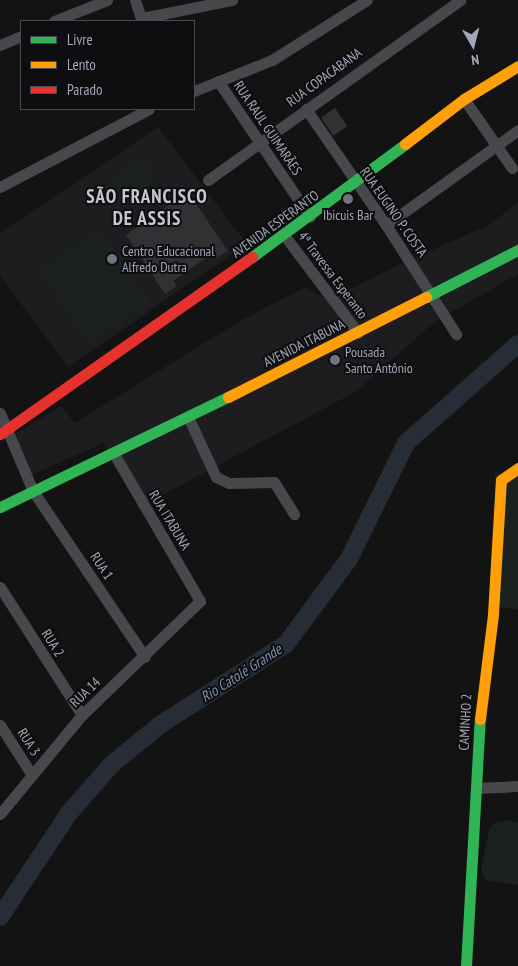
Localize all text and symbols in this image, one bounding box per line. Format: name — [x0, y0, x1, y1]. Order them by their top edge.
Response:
legend — [20, 20, 195, 110]
north arrow — [448, 20, 498, 70]
text: Livre — [67, 30, 93, 49]
street label: RUA COPACABANA — [283, 44, 365, 110]
text: N — [470, 50, 480, 69]
text: Lento — [67, 55, 96, 74]
street label: RUA RAUL GUIMARÃES — [230, 77, 306, 179]
text: Parado — [67, 80, 102, 99]
street label: RUA EUGINO P. COSTA — [356, 163, 432, 261]
district label: SÃO FRANCISCO DE ASSIS — [85, 186, 209, 230]
street label: AVENIDA ESPERANTO — [228, 187, 322, 261]
marker: Ibicuis Bar — [342, 193, 354, 205]
place label: Ibicuis Bar — [323, 207, 373, 223]
street label: 4ª Travessa Esperanto — [295, 228, 371, 322]
place label: Centro Educacional Alfredo Dutra — [122, 243, 214, 276]
marker: Centro Educacional Alfredo Dutra — [106, 253, 118, 265]
street label: AVENIDA ITABUNA — [260, 315, 348, 371]
place label: Pousada Santo Antônio — [345, 344, 413, 377]
marker: Pousada Santo Antônio — [329, 354, 341, 366]
street label: RUA ITABUNA — [146, 487, 194, 553]
street label: RUA 1 — [87, 549, 117, 583]
street label: RUA 2 — [38, 626, 68, 660]
water label: Rio Catolé Grande — [197, 640, 285, 706]
street label: RUA 14 — [66, 673, 104, 711]
street label: CAMINHO 2 — [455, 693, 475, 751]
street label: RUA 3 — [14, 725, 44, 759]

